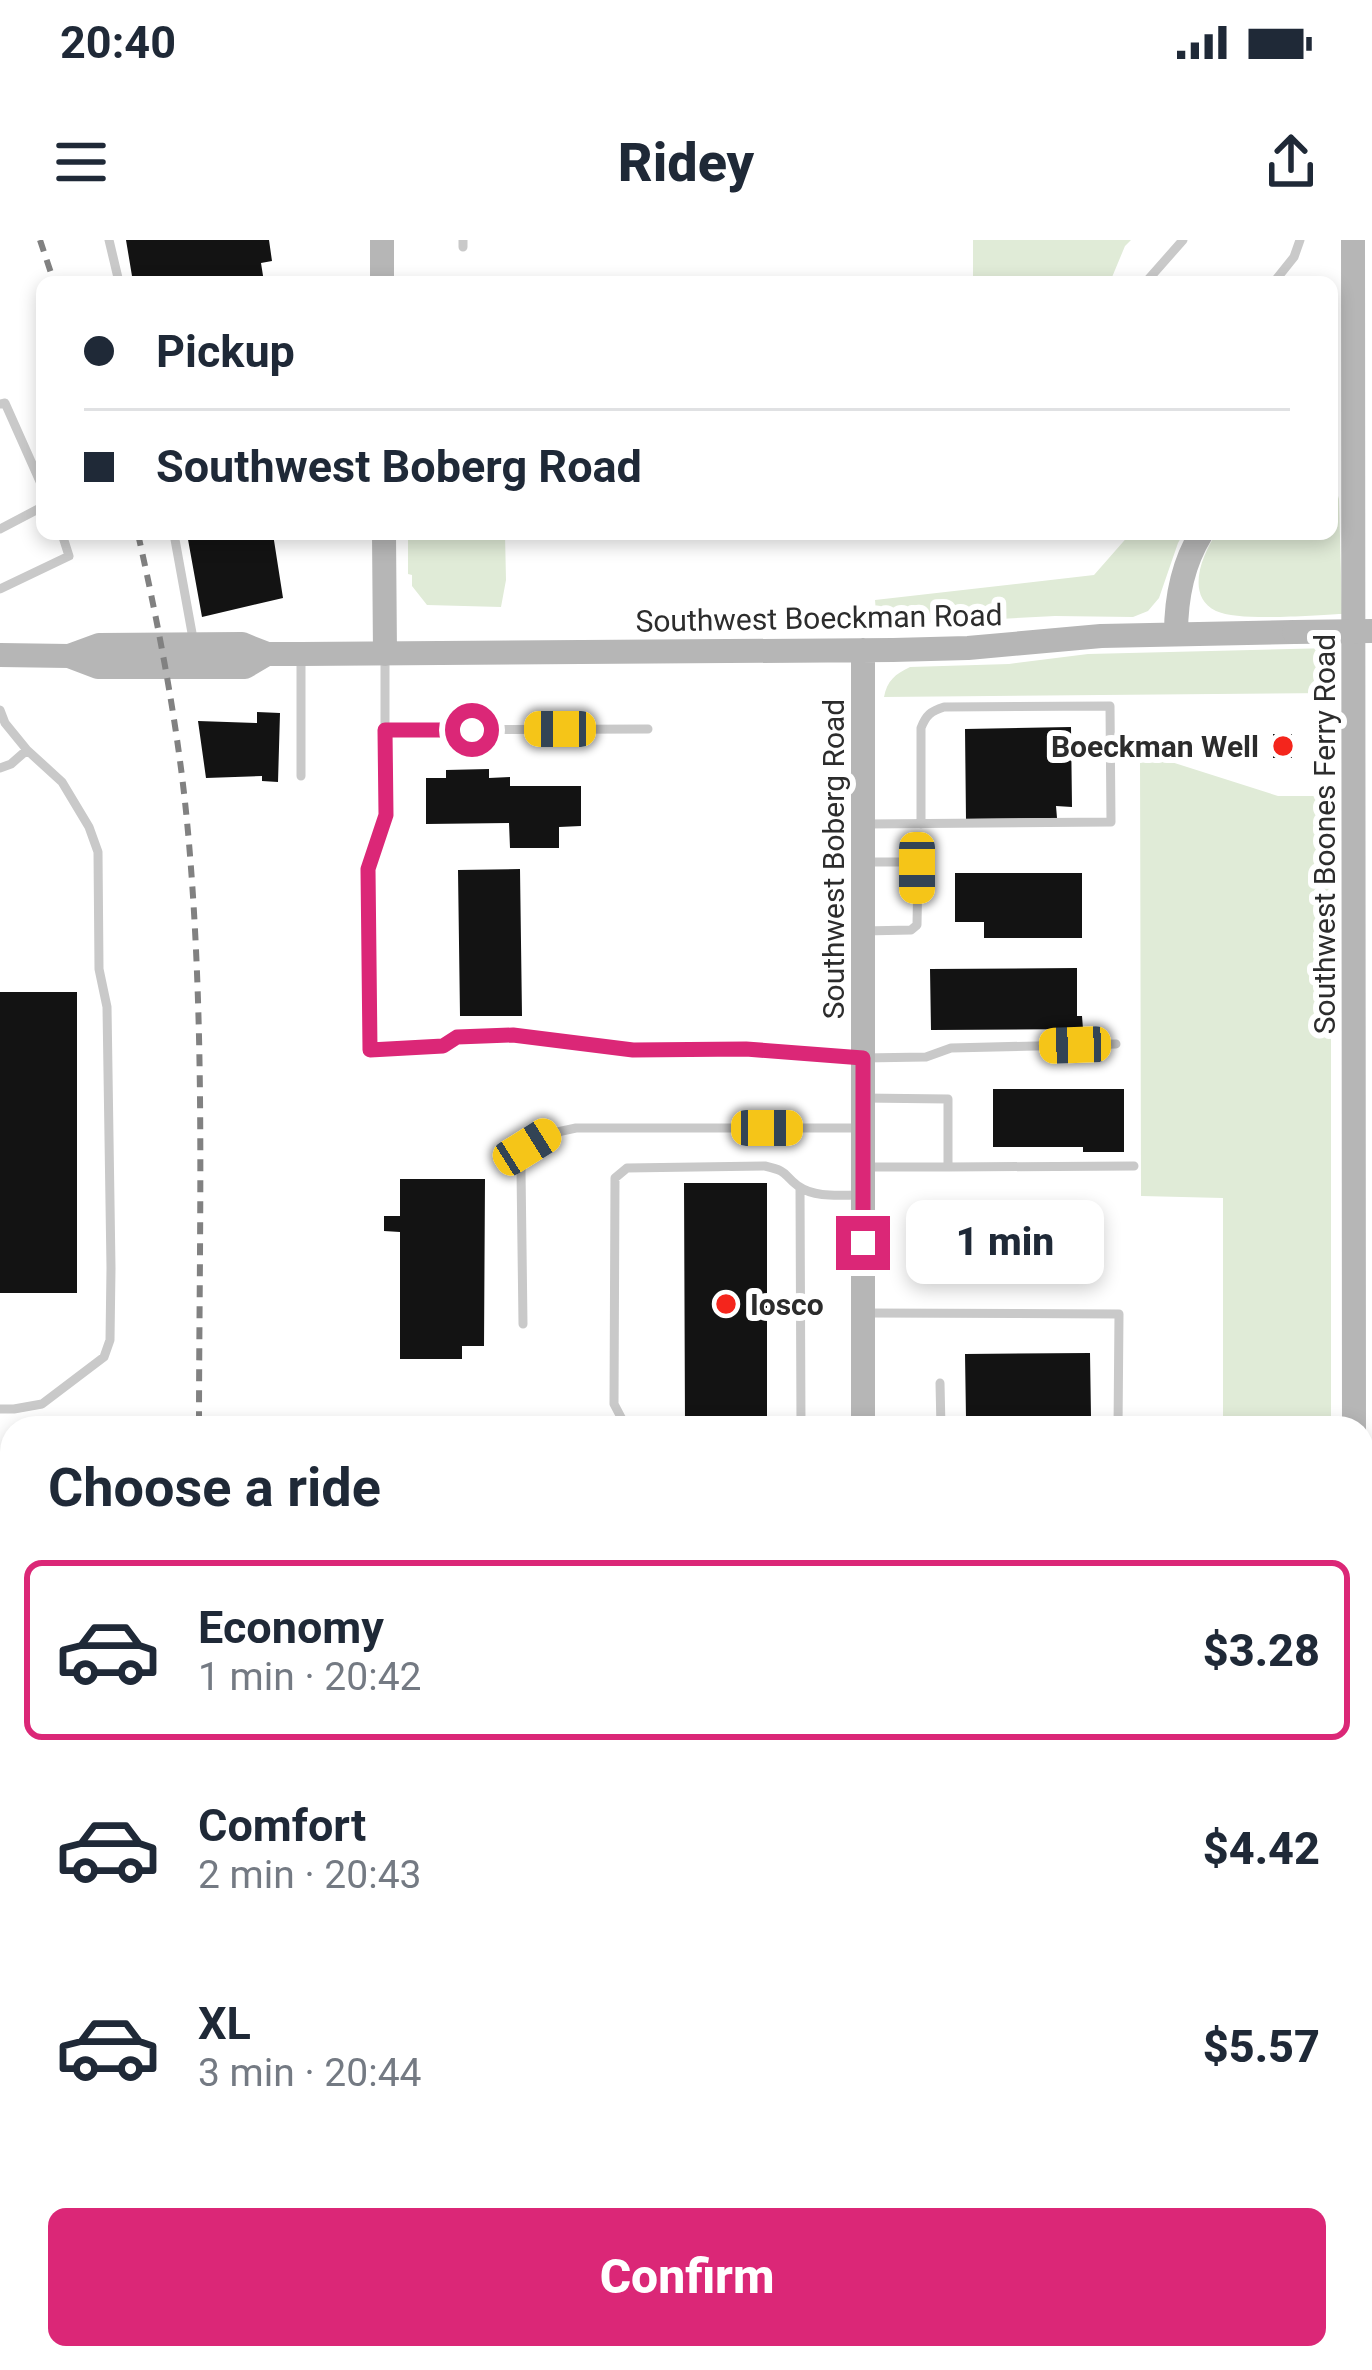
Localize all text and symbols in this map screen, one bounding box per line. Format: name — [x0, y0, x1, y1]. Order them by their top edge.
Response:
text: 20:40 — [60, 16, 176, 69]
icon: menu — [48, 129, 114, 195]
icon: share — [1258, 129, 1324, 195]
text: Ridey — [618, 131, 754, 194]
text: Pickup — [156, 325, 295, 378]
text: Southwest Boberg Road — [156, 440, 642, 493]
street label: Southwest Boeckman Road — [635, 597, 1003, 639]
street label: Southwest Boones Ferry Road — [1307, 634, 1342, 1034]
street label: Southwest Boberg Road — [816, 699, 851, 1019]
route start — [445, 703, 499, 757]
car — [524, 711, 596, 747]
place label: Boeckman Well — [1051, 729, 1259, 764]
marker: Boeckman Well — [1270, 733, 1296, 759]
car — [899, 832, 935, 904]
car — [1038, 1026, 1112, 1064]
car — [731, 1110, 803, 1146]
car — [487, 1113, 567, 1181]
callout: 1 min — [905, 1201, 1103, 1285]
route end — [836, 1216, 890, 1270]
text: 1 min — [956, 1219, 1054, 1265]
place label: Iosco — [750, 1287, 824, 1322]
marker: Iosco — [713, 1291, 739, 1317]
text: Choose a ride — [48, 1456, 381, 1519]
icon: car — [54, 1596, 162, 1704]
text: Economy — [198, 1601, 384, 1654]
text: $3.28 — [1203, 1624, 1320, 1677]
text: 1 min · 20:42 — [198, 1654, 421, 1700]
icon: car — [54, 1794, 162, 1902]
text: Comfort — [198, 1799, 366, 1852]
text: $4.42 — [1203, 1822, 1320, 1875]
text: 2 min · 20:43 — [198, 1852, 421, 1898]
icon: car — [54, 1992, 162, 2100]
text: XL — [198, 1997, 251, 2050]
text: $5.57 — [1203, 2020, 1320, 2073]
text: 3 min · 20:44 — [198, 2050, 421, 2096]
button: Confirm — [48, 2208, 1326, 2346]

